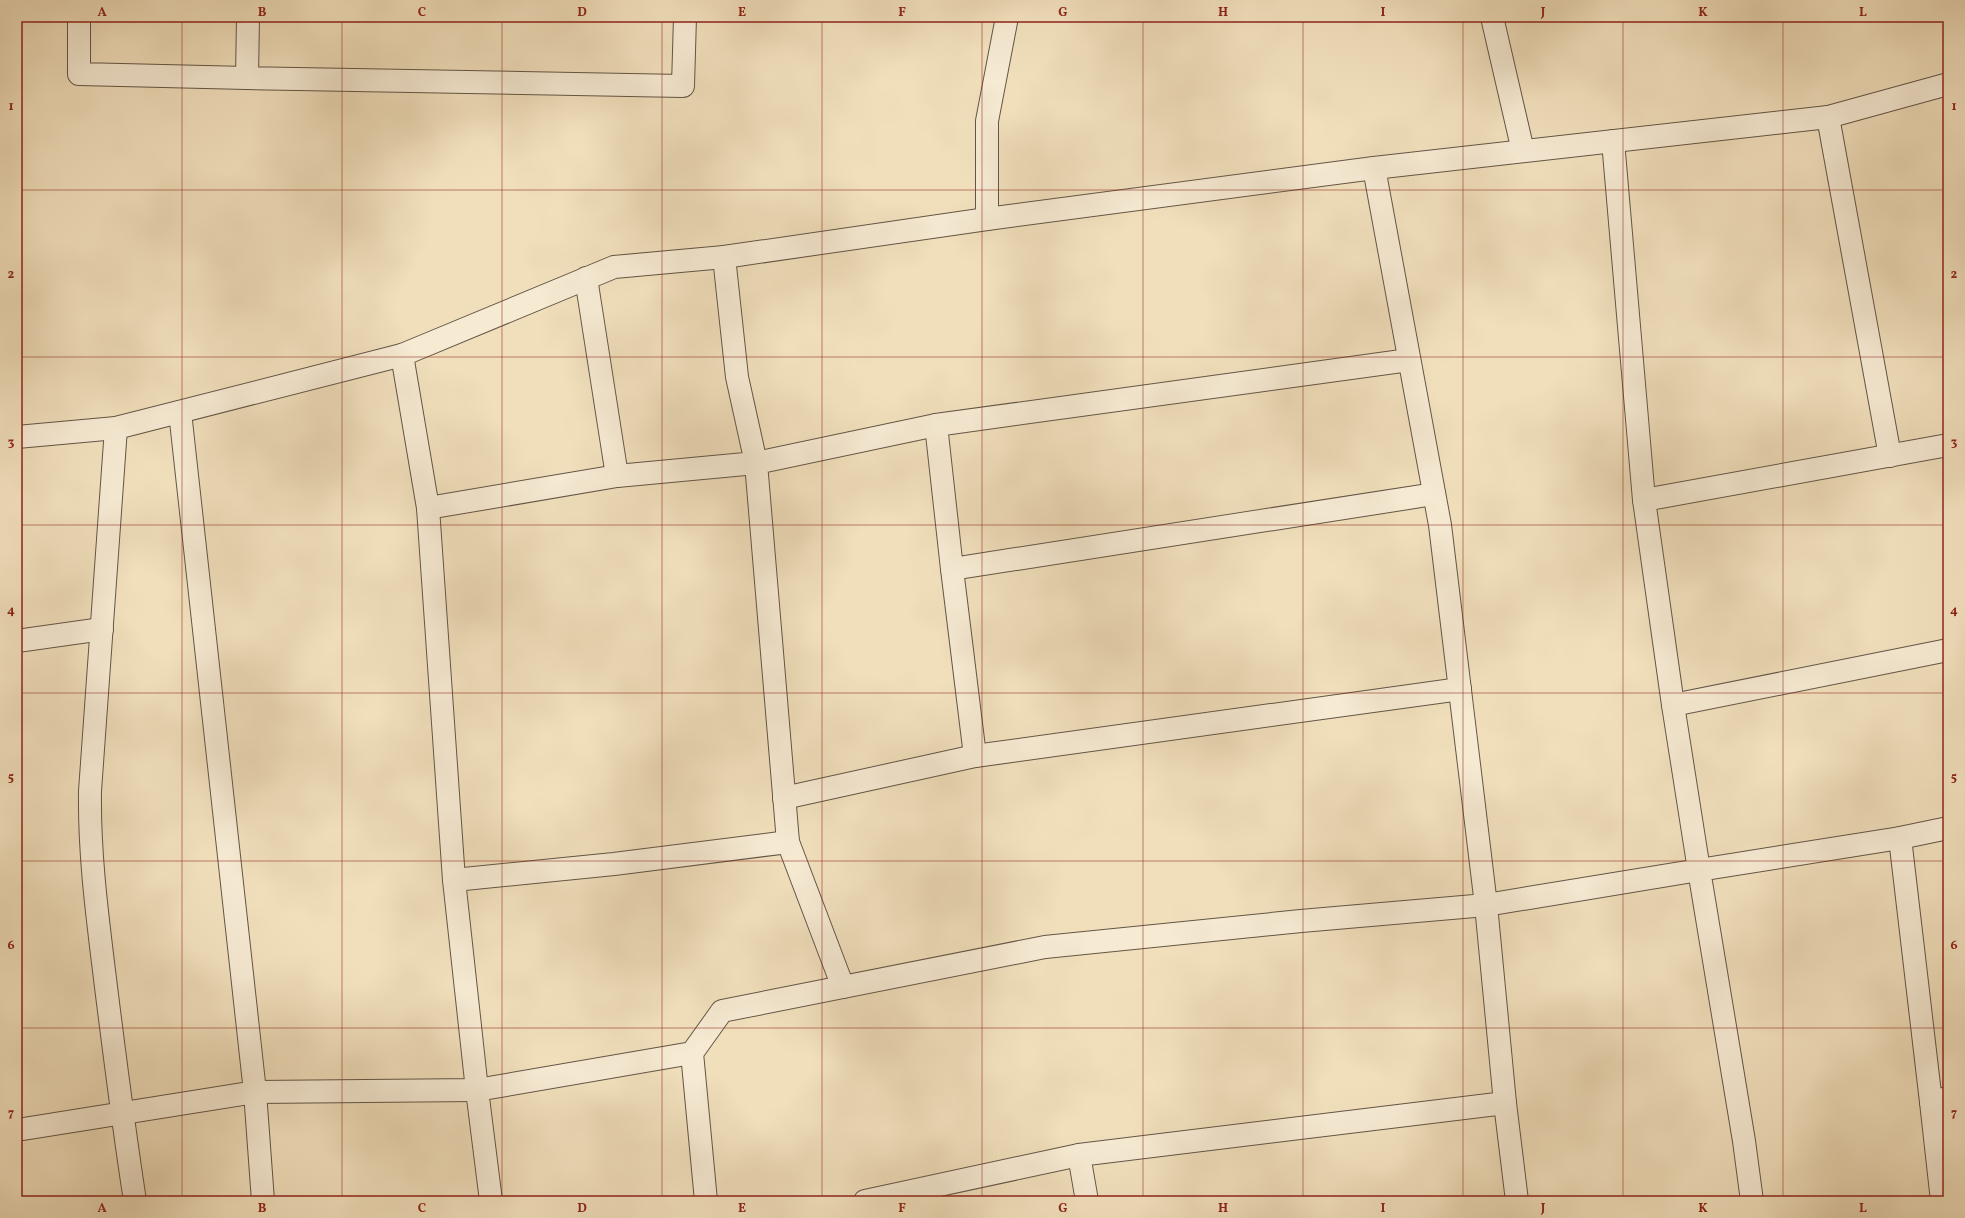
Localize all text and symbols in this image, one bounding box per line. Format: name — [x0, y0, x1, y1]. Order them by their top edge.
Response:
text: A — [97, 4, 107, 22]
text: B — [258, 4, 267, 22]
text: C — [418, 4, 426, 22]
text: D — [577, 4, 587, 22]
text: E — [738, 4, 746, 22]
text: F — [898, 4, 906, 22]
text: G — [1058, 4, 1068, 22]
text: H — [1218, 4, 1228, 22]
text: I — [1381, 4, 1386, 22]
text: J — [1540, 4, 1546, 22]
text: K — [1698, 4, 1708, 22]
text: L — [1859, 4, 1867, 22]
text: 1 — [8, 98, 14, 116]
text: 1 — [1951, 98, 1957, 116]
text: 2 — [8, 266, 15, 284]
text: 2 — [1951, 266, 1958, 284]
text: 3 — [8, 434, 15, 452]
text: 3 — [1951, 434, 1958, 452]
text: 4 — [7, 602, 15, 620]
text: 4 — [1950, 602, 1958, 620]
text: 5 — [8, 769, 14, 787]
text: 5 — [1951, 769, 1957, 787]
text: 6 — [7, 937, 15, 955]
text: 6 — [1950, 937, 1958, 955]
text: 7 — [8, 1105, 14, 1123]
text: 7 — [1951, 1105, 1957, 1123]
text: A — [97, 1200, 107, 1218]
text: B — [258, 1200, 267, 1218]
text: C — [418, 1200, 426, 1218]
text: D — [577, 1200, 587, 1218]
text: E — [738, 1200, 746, 1218]
text: F — [898, 1200, 906, 1218]
text: G — [1058, 1200, 1068, 1218]
text: H — [1218, 1200, 1228, 1218]
text: I — [1381, 1200, 1386, 1218]
text: J — [1540, 1200, 1546, 1218]
text: K — [1698, 1200, 1708, 1218]
text: L — [1859, 1200, 1867, 1218]

